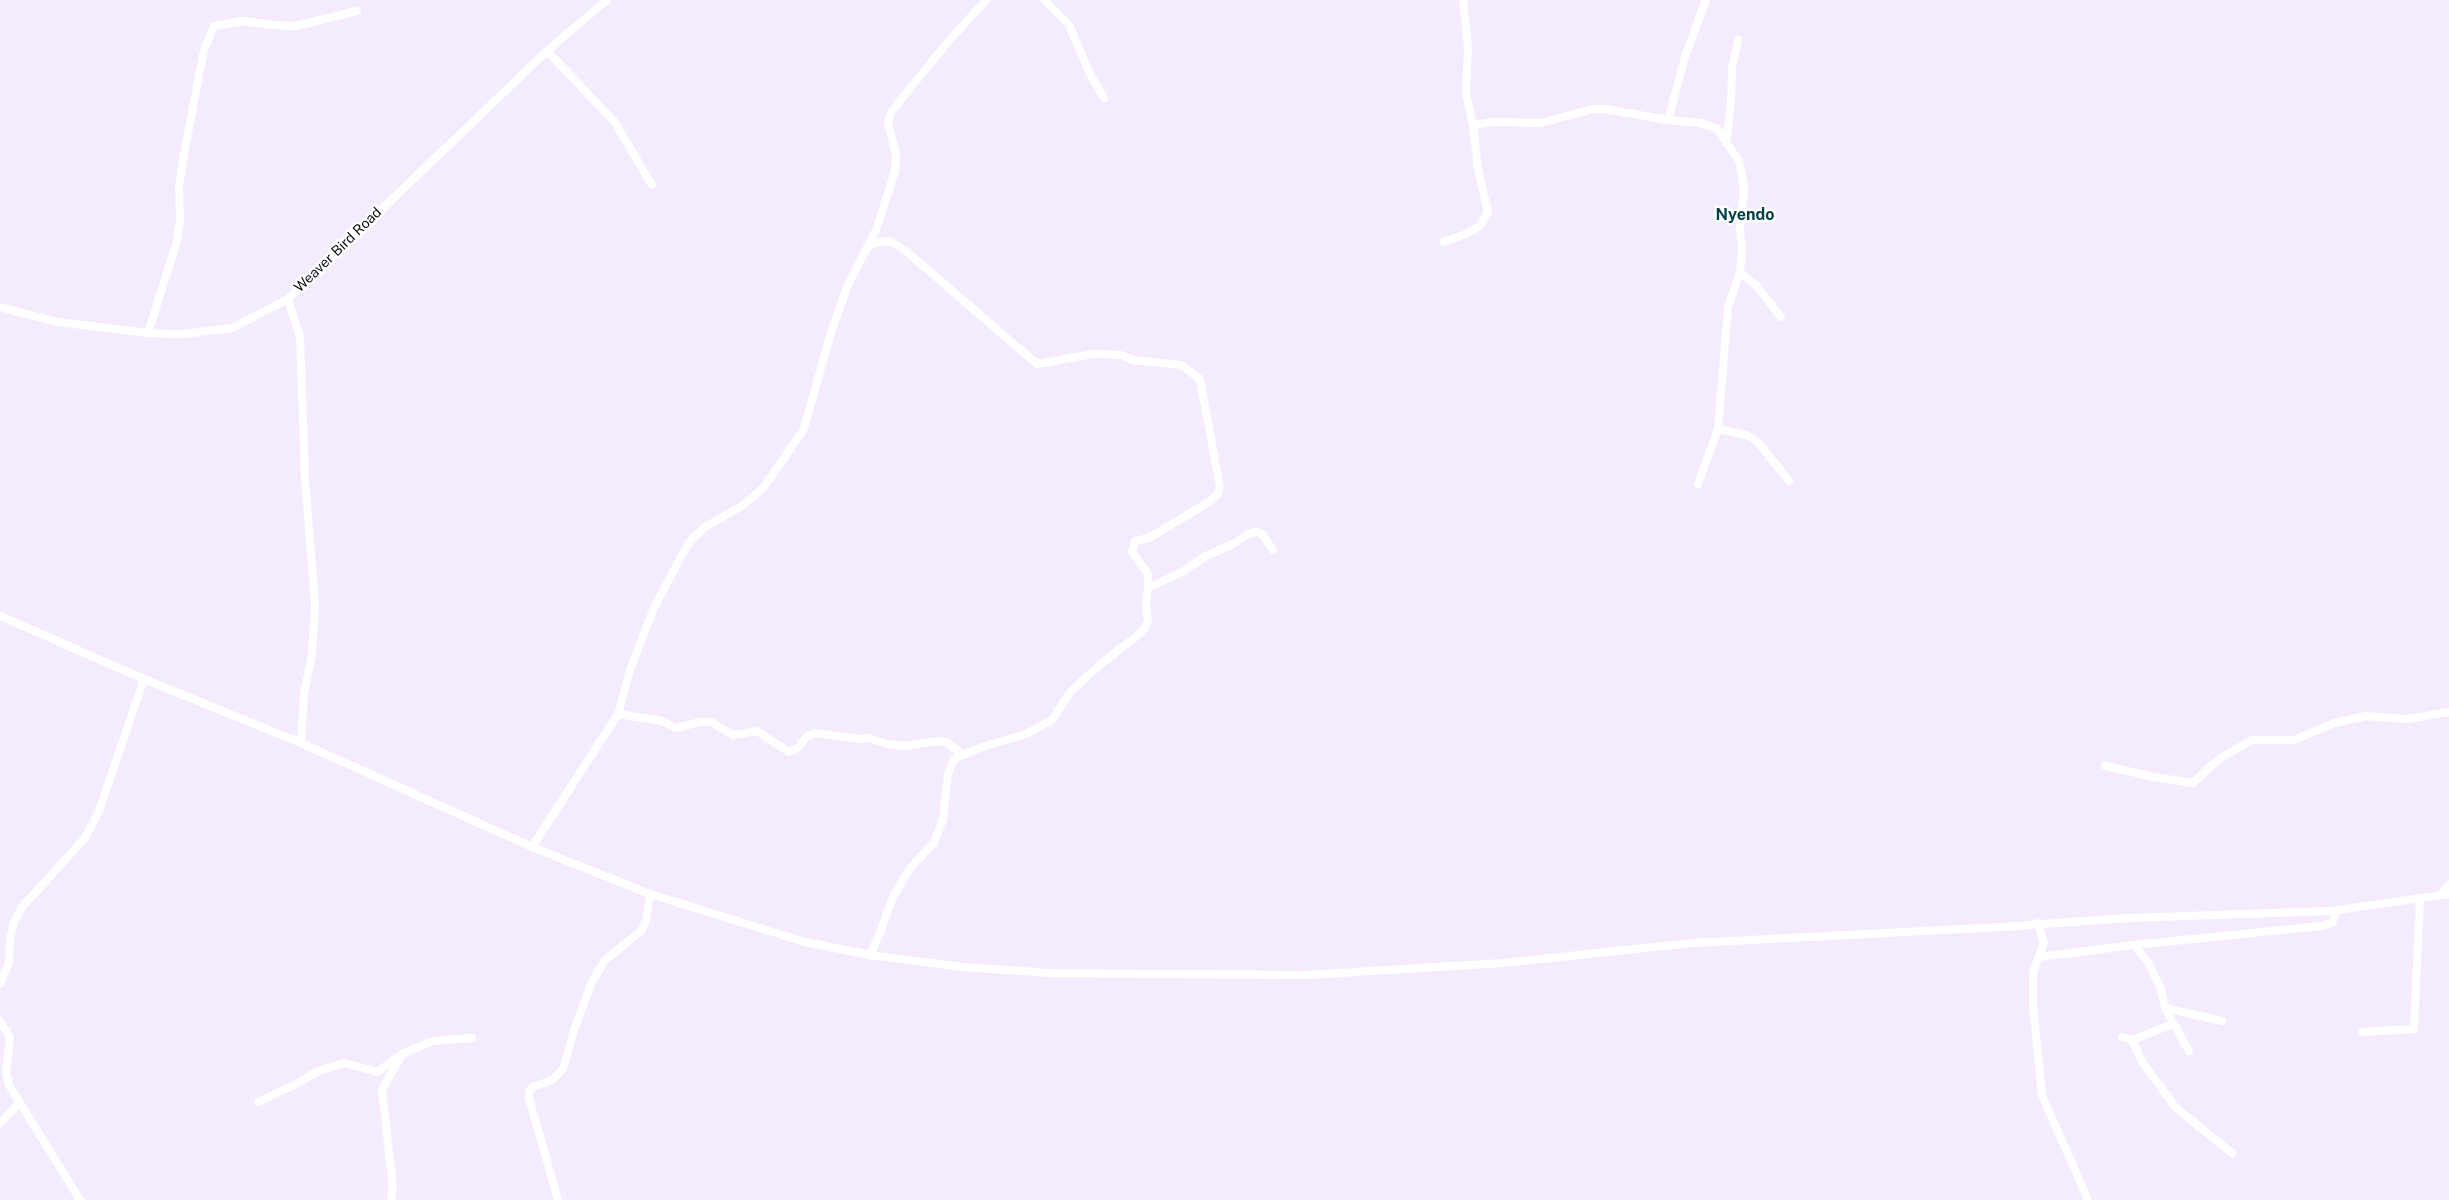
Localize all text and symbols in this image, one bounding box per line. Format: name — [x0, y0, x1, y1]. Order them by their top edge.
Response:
street label: Weaver Bird Road — [291, 204, 385, 296]
district label: Nyendo — [1716, 205, 1774, 225]

